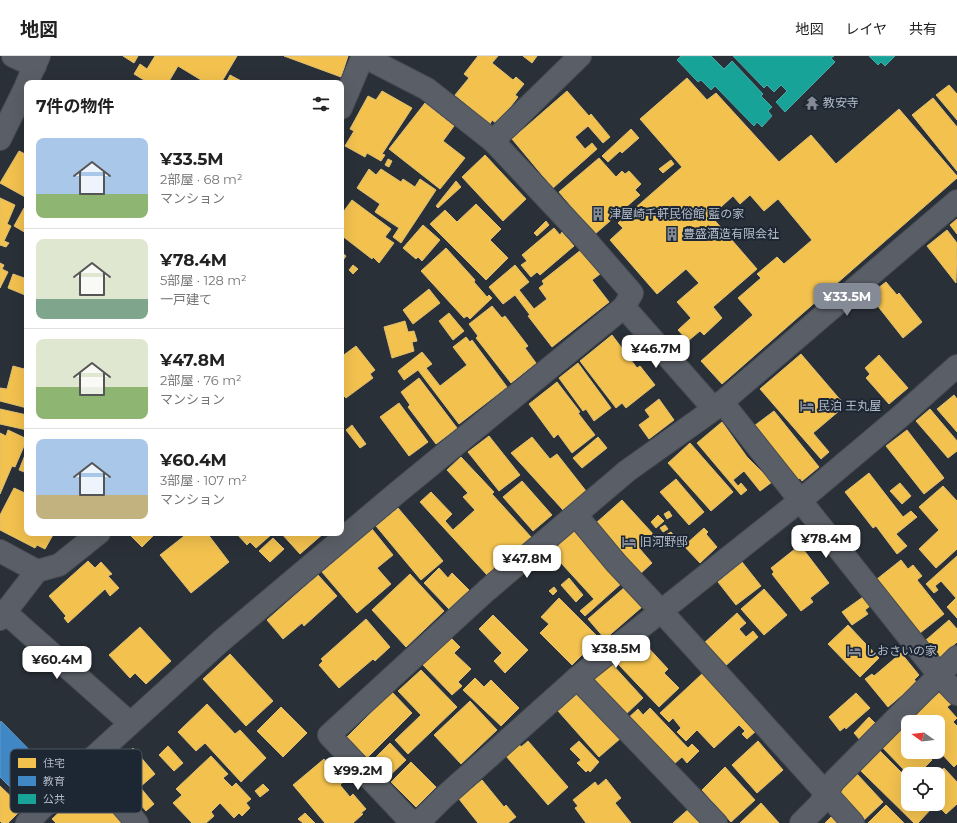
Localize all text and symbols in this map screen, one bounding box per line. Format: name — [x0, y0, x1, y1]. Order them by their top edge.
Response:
text: 地図 — [20, 18, 58, 41]
text: 地図 — [795, 20, 823, 38]
text: レイヤ — [845, 20, 887, 38]
text: 共有 — [909, 20, 937, 38]
icon: filters — [310, 93, 332, 115]
temple icon: 教安寺 — [804, 95, 820, 111]
place label: 教安寺 — [823, 95, 859, 110]
text: 7件の物件 — [36, 96, 115, 116]
text: ¥33.5M — [160, 149, 224, 169]
icon: home — [68, 154, 116, 202]
text: 2部屋 · 68 m² — [160, 171, 242, 187]
text: マンション — [160, 190, 225, 206]
building icon: 津屋崎千軒民俗館 藍の家 — [590, 206, 606, 222]
place label: 津屋崎千軒民俗館 藍の家 — [609, 206, 744, 221]
building icon: 豊盛酒造有限会社 — [664, 226, 680, 242]
place label: 豊盛酒造有限会社 — [683, 226, 779, 241]
text: ¥78.4M — [160, 250, 227, 270]
icon: home — [68, 255, 116, 303]
text: 5部屋 · 128 m² — [160, 272, 247, 288]
pin: ¥33.5M — [814, 283, 880, 317]
text: ¥33.5M — [823, 288, 871, 304]
text: 一戸建て — [160, 291, 212, 307]
pin: ¥46.7M — [623, 335, 689, 369]
text: ¥46.7M — [631, 340, 681, 356]
text: ¥47.8M — [160, 350, 225, 370]
icon: home — [68, 355, 116, 403]
text: 2部屋 · 76 m² — [160, 372, 242, 388]
text: マンション — [160, 391, 225, 407]
hotel icon: 民泊 王丸屋 — [799, 398, 815, 414]
place label: 民泊 王丸屋 — [818, 398, 881, 413]
text: ¥60.4M — [160, 450, 227, 470]
icon: home — [68, 455, 116, 503]
text: 3部屋 · 107 m² — [160, 472, 247, 488]
text: マンション — [160, 491, 225, 507]
pin: ¥78.4M — [793, 525, 859, 559]
text: ¥78.4M — [800, 530, 852, 546]
hotel icon: 旧河野邸 — [621, 534, 637, 550]
place label: 旧河野邸 — [640, 534, 688, 549]
pin: ¥47.8M — [494, 545, 560, 579]
text: ¥47.8M — [502, 550, 552, 566]
pin: ¥38.5M — [583, 635, 649, 669]
text: ¥38.5M — [591, 640, 641, 656]
hotel icon: しおさいの家 — [846, 643, 862, 659]
place label: しおさいの家 — [865, 643, 937, 658]
pin: ¥60.4M — [24, 646, 90, 680]
text: ¥60.4M — [31, 651, 83, 667]
north arrow — [901, 715, 945, 759]
map controls — [901, 715, 945, 811]
legend — [10, 749, 142, 813]
text: 住宅 — [43, 756, 65, 770]
pin: ¥99.2M — [325, 757, 391, 791]
text: ¥99.2M — [333, 762, 383, 778]
button: locate — [901, 767, 945, 811]
text: 教育 — [43, 774, 65, 788]
text: 公共 — [43, 792, 65, 806]

